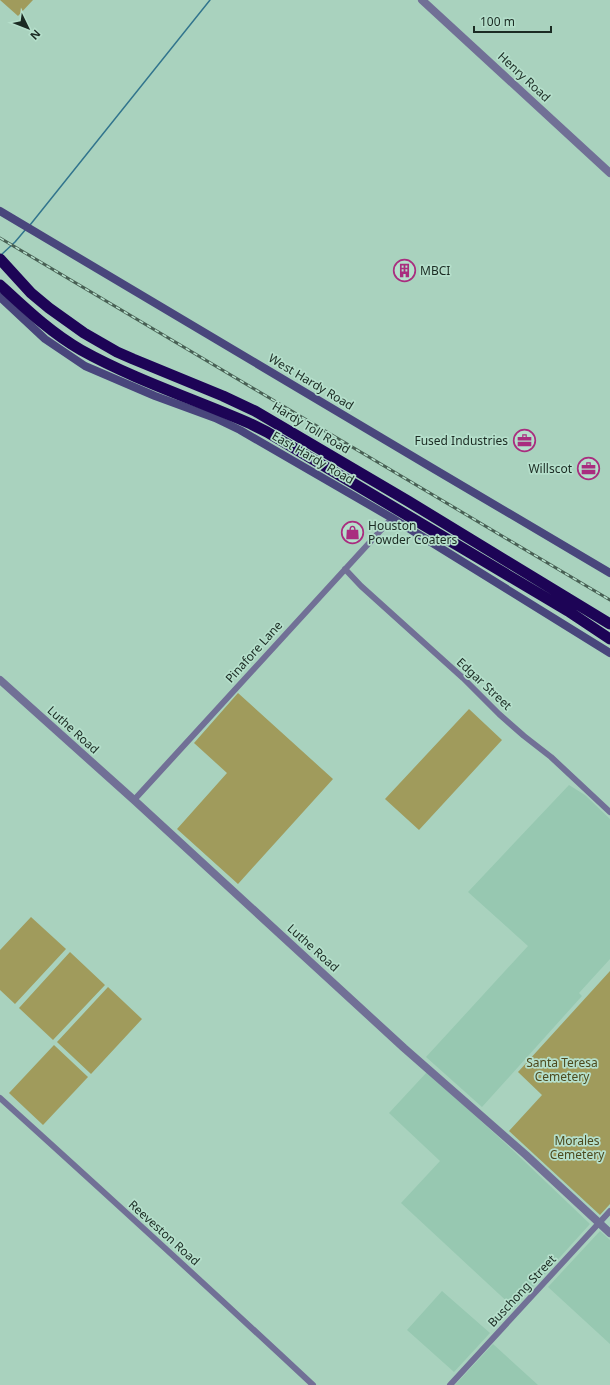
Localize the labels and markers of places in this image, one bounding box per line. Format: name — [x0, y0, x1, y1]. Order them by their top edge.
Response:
building icon: MBCI — [392, 258, 418, 284]
place label: MBCI — [420, 262, 450, 279]
office icon: Fused Industries — [511, 428, 537, 454]
place label: Fused Industries — [414, 432, 508, 449]
office icon: Willscot — [575, 456, 601, 482]
place label: Willscot — [528, 460, 573, 477]
place label: Houston Powder Coaters — [368, 517, 458, 548]
shop icon: Houston Powder Coaters — [340, 520, 366, 546]

